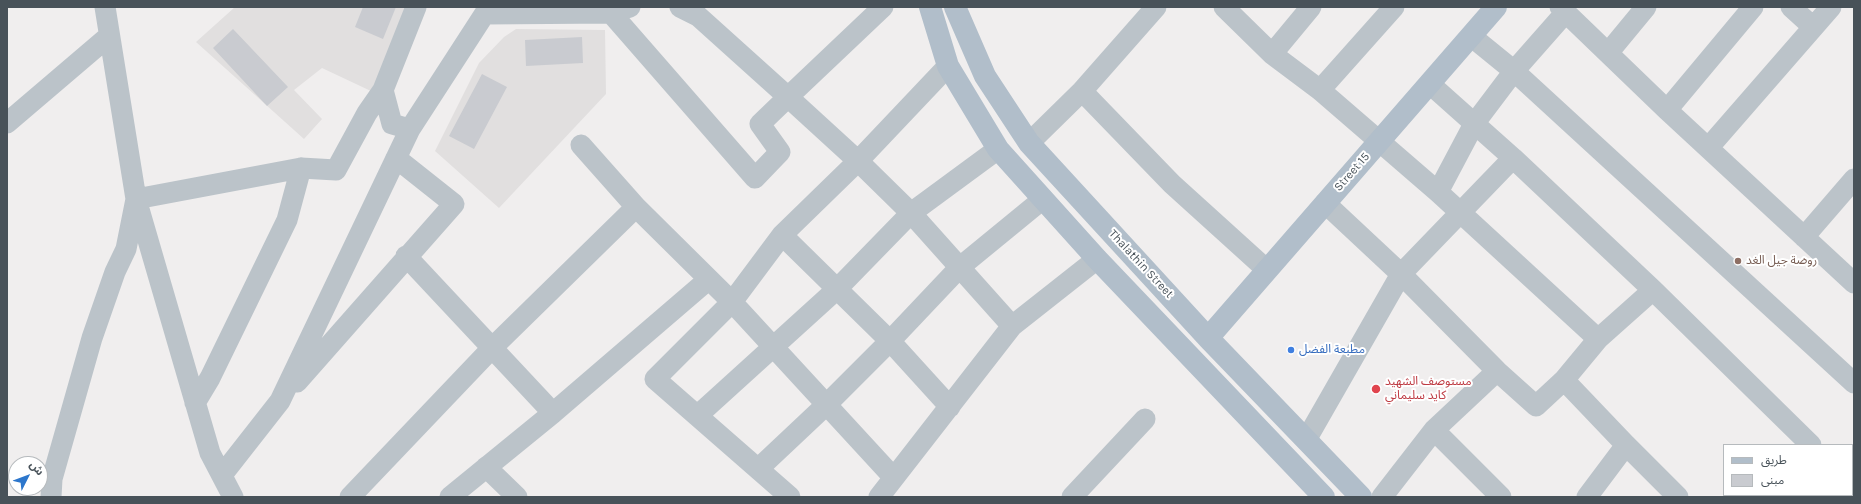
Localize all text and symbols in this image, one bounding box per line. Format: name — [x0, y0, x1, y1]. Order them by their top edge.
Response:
street label: Street 15 — [1331, 150, 1373, 194]
street label: Thalathin Street — [1106, 227, 1176, 301]
place label: روضة جيل الغد — [1746, 254, 1817, 268]
marker: روضة جيل الغد — [1733, 256, 1743, 266]
place label: مطبعة الفضل — [1299, 343, 1365, 357]
marker: مطبعة الفضل — [1286, 345, 1296, 355]
place label: مستوصف الشهيد كايد سليماني — [1385, 375, 1472, 403]
marker: مستوصف الشهيد كايد سليماني — [1370, 383, 1382, 395]
legend — [1723, 444, 1853, 496]
text: طريق — [1761, 453, 1787, 467]
north arrow — [8, 456, 48, 496]
text: ش — [27, 458, 46, 478]
text: مبنى — [1761, 473, 1784, 487]

